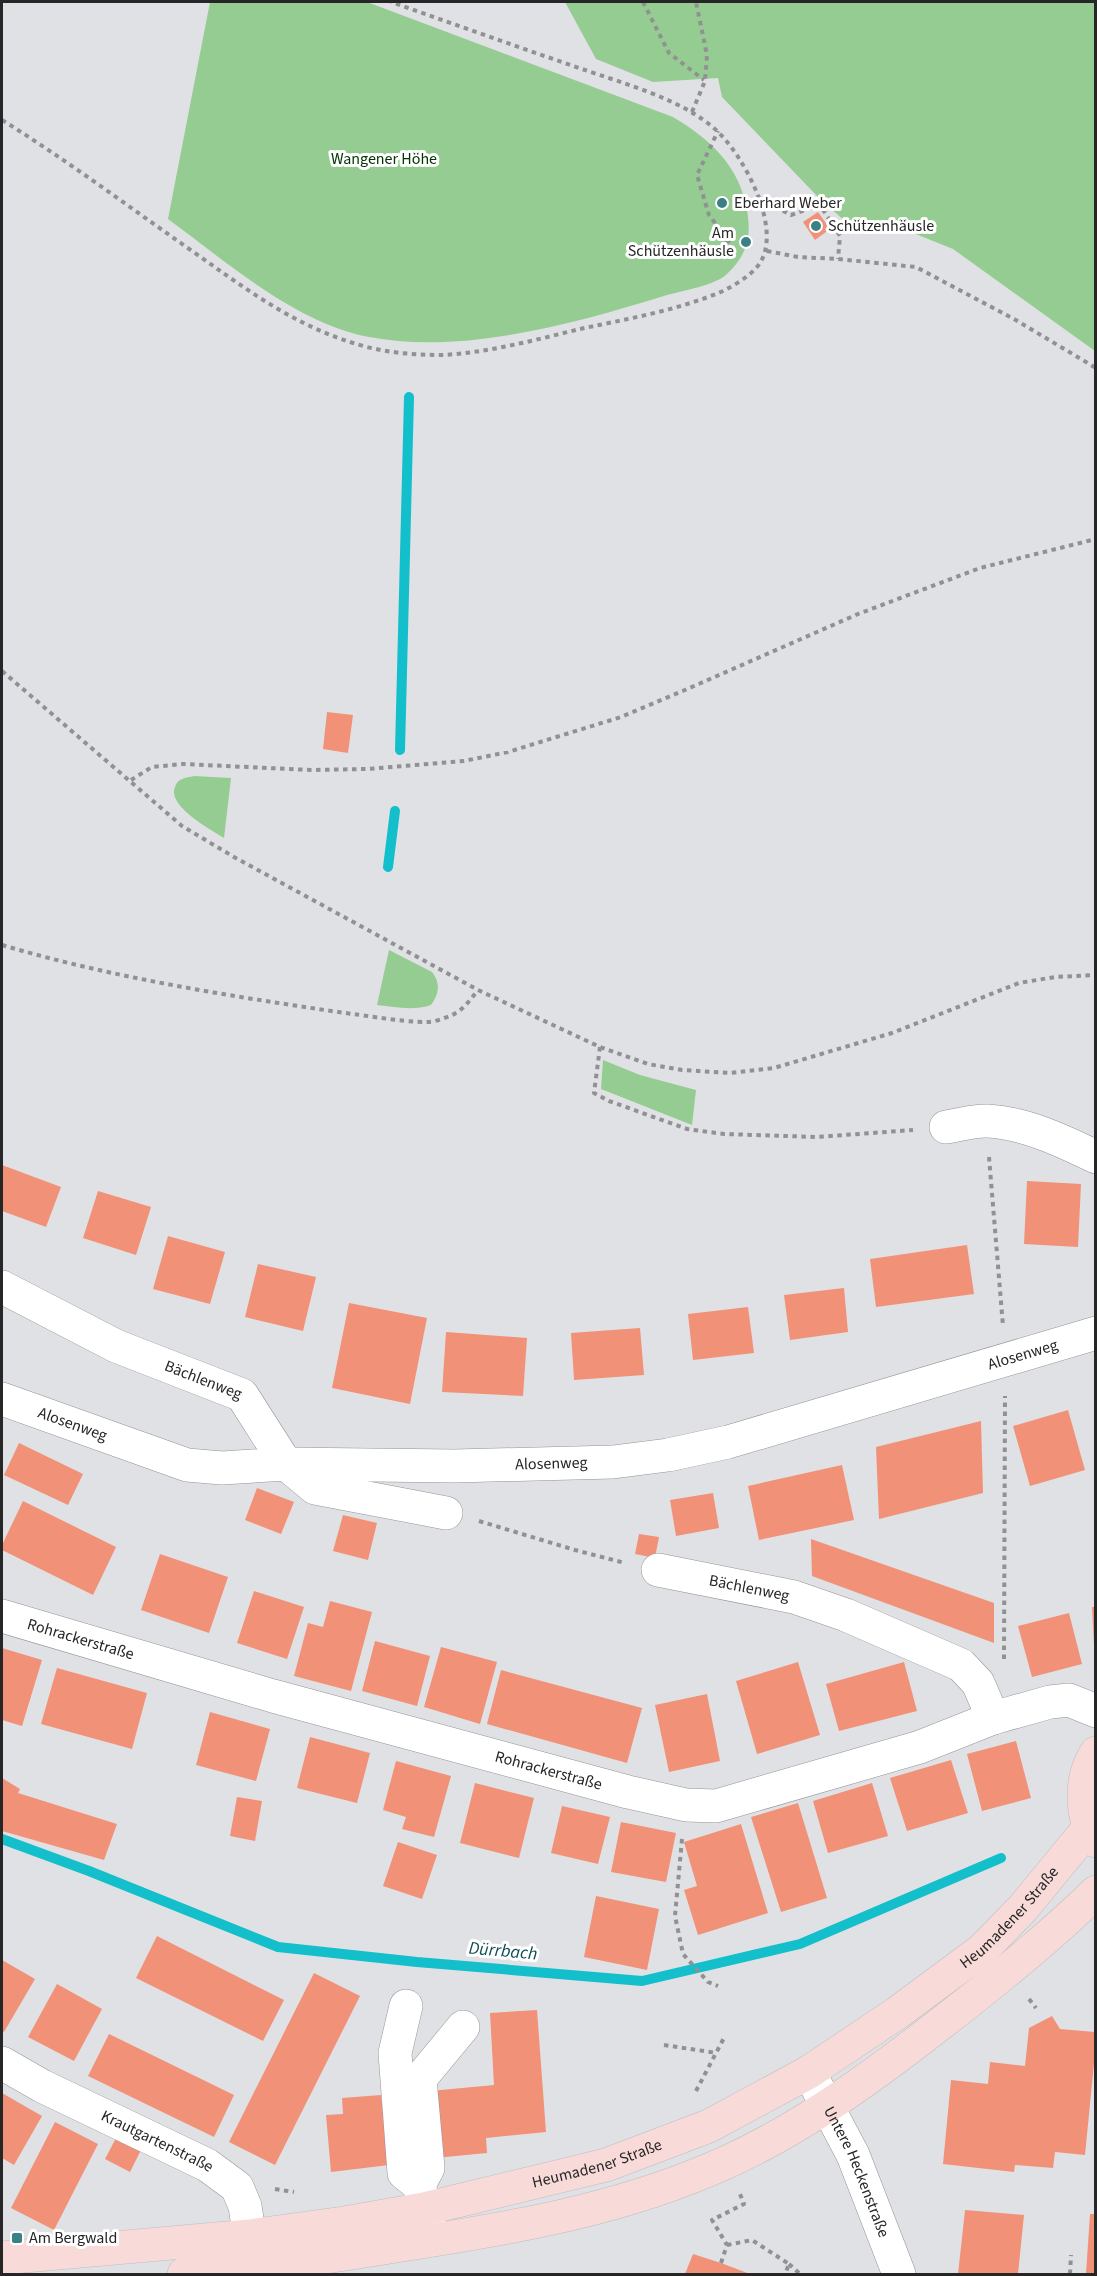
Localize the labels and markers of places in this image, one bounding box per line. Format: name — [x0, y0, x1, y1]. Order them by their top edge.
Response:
place label: Eberhard Weber — [734, 192, 842, 214]
marker: Eberhard Weber — [715, 196, 729, 210]
place label: Schützenhäusle — [828, 215, 934, 237]
marker: Schützenhäusle — [809, 219, 823, 233]
place label: Am Schützenhäusle — [628, 222, 734, 262]
marker: Am Schützenhäusle — [739, 235, 753, 249]
place label: Am Bergwald — [29, 2227, 117, 2249]
marker: Am Bergwald — [10, 2231, 24, 2245]

